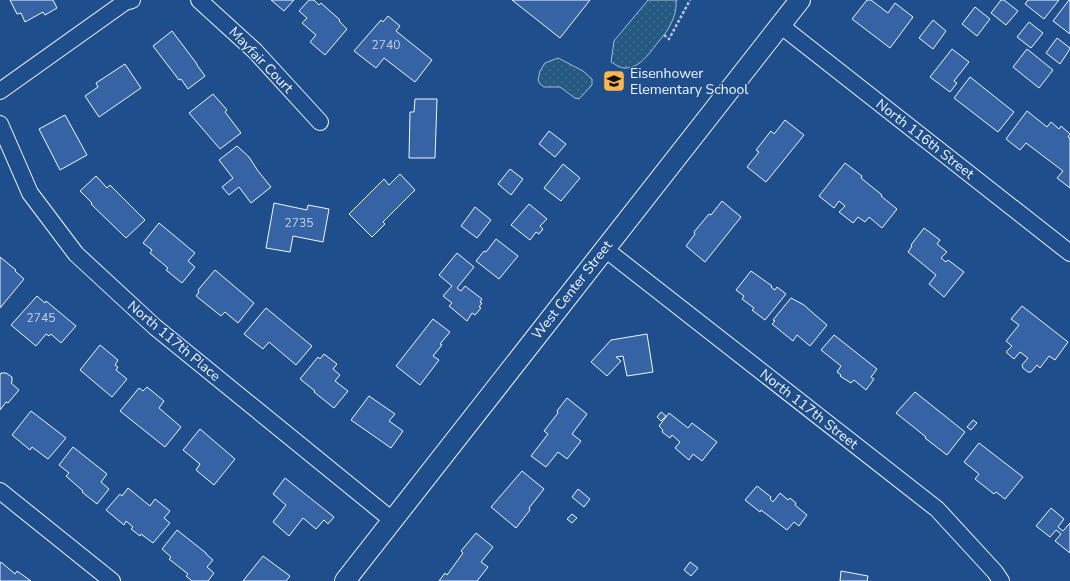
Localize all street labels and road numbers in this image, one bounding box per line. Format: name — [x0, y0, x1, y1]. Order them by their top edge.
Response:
street label: Mayfair Court — [225, 23, 298, 97]
street label: North 116th Street — [872, 95, 978, 183]
street label: West Center Street — [527, 237, 617, 343]
street label: North 117th Place — [124, 296, 224, 386]
street label: North 117th Street — [756, 365, 862, 453]

